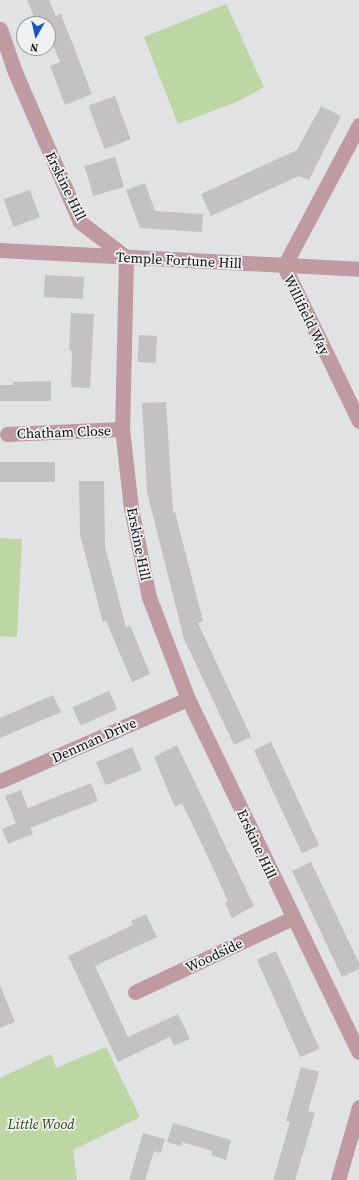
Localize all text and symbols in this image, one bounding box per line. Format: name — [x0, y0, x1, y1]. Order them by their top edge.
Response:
north arrow — [16, 16, 56, 56]
text: N — [29, 39, 39, 55]
street label: Erskine Hill — [42, 149, 90, 223]
street label: Temple Fortune Hill — [116, 248, 242, 272]
street label: Willifield Way — [280, 272, 334, 358]
street label: Chatham Close — [17, 422, 111, 442]
street label: Erskine Hill — [124, 506, 154, 582]
street label: Denman Drive — [49, 714, 139, 766]
street label: Erskine Hill — [234, 807, 280, 881]
street label: Woodside — [183, 934, 245, 976]
park label: Little Wood — [7, 1116, 75, 1132]

